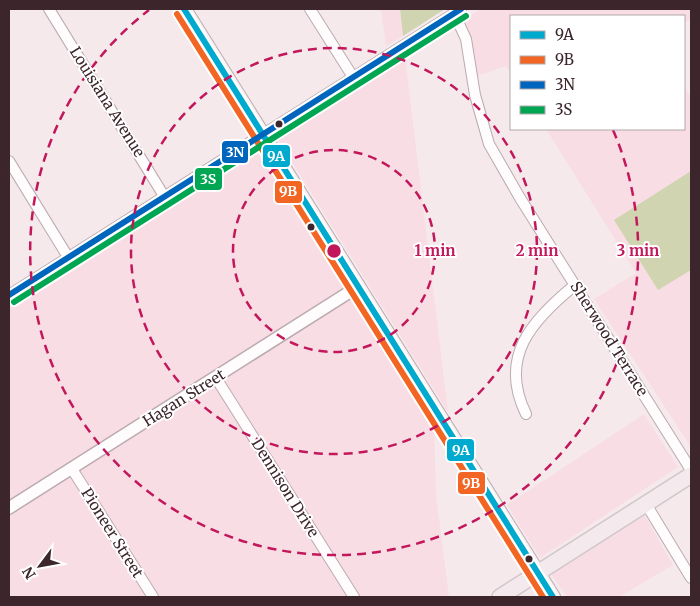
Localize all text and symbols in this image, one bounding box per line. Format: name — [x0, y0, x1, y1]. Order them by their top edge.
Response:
legend — [510, 15, 685, 130]
text: 9A — [555, 25, 574, 44]
street label: Louisiana Avenue — [66, 43, 149, 161]
text: 9B — [555, 50, 574, 69]
text: 3N — [555, 75, 575, 94]
text: 3S — [555, 100, 572, 119]
unlabelled marker — [274, 119, 284, 129]
line badge: 3N — [221, 140, 249, 164]
text: 3N — [226, 143, 244, 161]
line badge: 9A — [262, 144, 291, 168]
text: 9A — [267, 147, 286, 165]
line badge: 3S — [194, 167, 223, 191]
text: 3S — [200, 170, 217, 188]
line badge: 9B — [274, 180, 303, 204]
text: 9B — [279, 182, 297, 200]
unlabelled marker — [306, 222, 316, 232]
text: 1 min — [415, 241, 455, 260]
text: 2 min — [516, 241, 558, 260]
text: 3 min — [617, 241, 659, 260]
centre of rings — [325, 242, 343, 260]
street label: Sherwood Terrace — [566, 278, 652, 400]
street label: Hagan Street — [139, 365, 229, 430]
street label: Dennison Drive — [248, 435, 323, 541]
line badge: 9A — [446, 438, 475, 462]
text: 9A — [452, 441, 471, 459]
line badge: 9B — [457, 471, 486, 495]
text: 9B — [462, 474, 480, 492]
street label: Pioneer Street — [77, 484, 148, 581]
north arrow — [15, 541, 65, 591]
unlabelled marker — [524, 554, 534, 564]
text: N — [18, 563, 40, 582]

